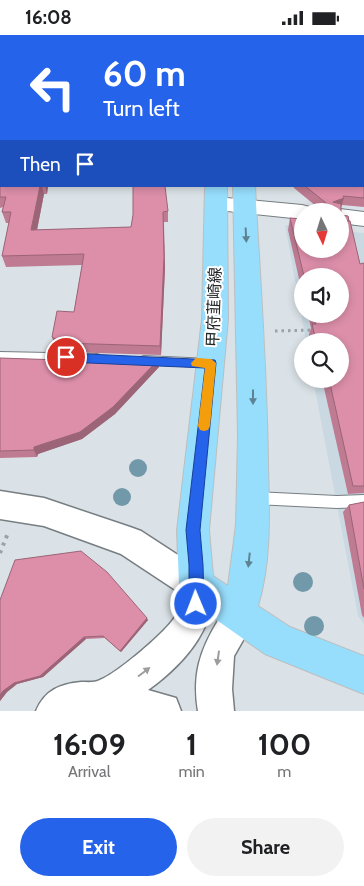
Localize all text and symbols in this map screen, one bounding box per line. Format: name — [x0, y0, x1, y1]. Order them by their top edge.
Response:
text: 16:08 — [25, 6, 72, 29]
text: 60 m — [103, 52, 186, 95]
icon: left — [20, 55, 85, 120]
text: Turn left — [103, 95, 180, 122]
icon: arrive — [71, 150, 99, 178]
text: Then — [20, 153, 61, 176]
north arrow — [294, 203, 349, 257]
map controls — [294, 203, 349, 388]
one-way arrow — [243, 227, 251, 243]
street label: 甲府韮崎線 — [203, 267, 225, 347]
button: sound — [294, 268, 349, 323]
button: search — [294, 333, 349, 388]
pin — [45, 336, 87, 378]
icon: arrive — [52, 343, 80, 371]
one-way arrow — [249, 390, 257, 406]
one-way arrow — [245, 552, 253, 568]
position arrow — [169, 577, 221, 629]
one-way arrow — [214, 650, 222, 666]
one-way arrow — [137, 666, 150, 677]
text: 16:09 — [53, 726, 126, 763]
text: 1 — [186, 726, 197, 763]
text: 100 — [258, 726, 311, 763]
text: Arrival — [68, 762, 110, 781]
text: min — [178, 762, 205, 781]
text: m — [277, 762, 291, 781]
button: Exit — [20, 818, 177, 876]
button: Share — [187, 818, 344, 876]

